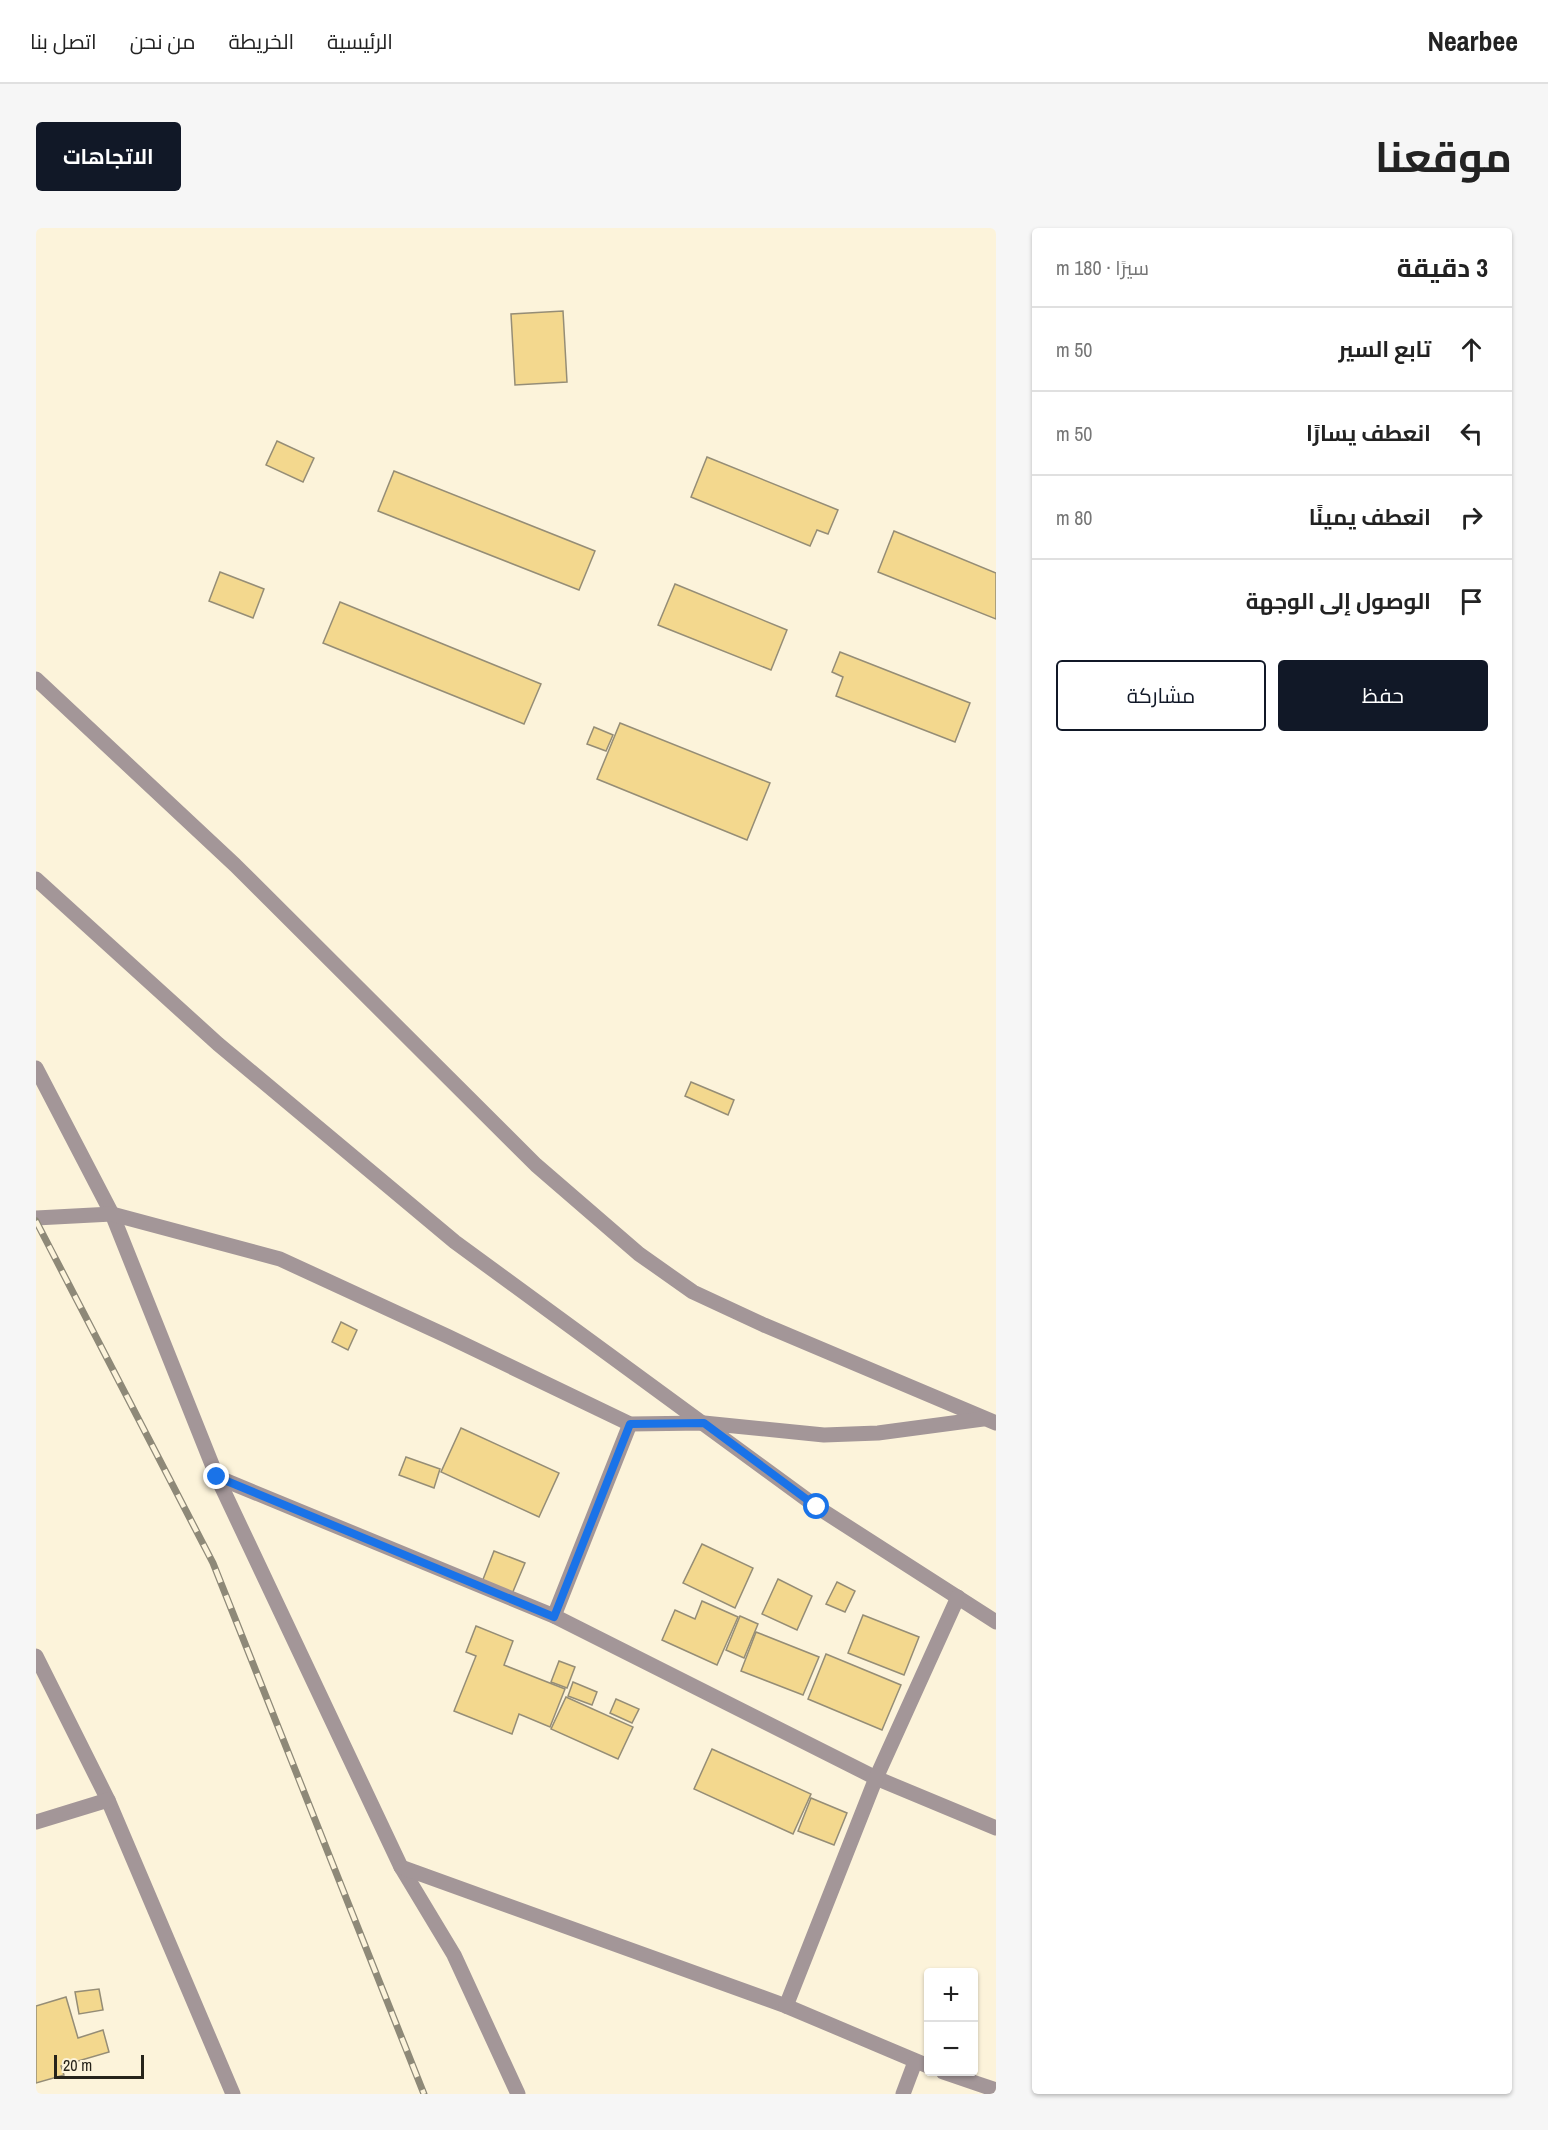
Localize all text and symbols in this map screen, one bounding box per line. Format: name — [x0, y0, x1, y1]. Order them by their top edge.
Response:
text: Nearbee — [1427, 22, 1518, 60]
text: اتصل بنا — [30, 27, 97, 56]
text: من نحن — [130, 27, 196, 56]
text: الخريطة — [229, 27, 294, 56]
text: الرئيسية — [327, 27, 393, 56]
button: الاتجاهات — [36, 122, 181, 191]
text: موقعنا — [1375, 129, 1512, 185]
text: 3 دقيقة — [1397, 250, 1488, 285]
text: سيرًا · 180 m — [1056, 254, 1149, 281]
icon: ahead — [1455, 333, 1488, 366]
text: تابع السير — [1339, 334, 1431, 364]
text: 50 m — [1056, 336, 1092, 363]
icon: left — [1455, 417, 1488, 450]
text: انعطف يسارًا — [1306, 418, 1431, 448]
text: 50 m — [1056, 420, 1092, 447]
icon: right — [1455, 501, 1488, 534]
text: انعطف يمينًا — [1309, 502, 1431, 532]
text: 80 m — [1056, 504, 1092, 531]
icon: arrive — [1455, 585, 1488, 618]
text: الوصول إلى الوجهة — [1246, 586, 1431, 616]
button: مشاركة — [1056, 660, 1266, 731]
button: حفظ — [1278, 660, 1488, 731]
route end — [203, 1463, 229, 1489]
route start — [803, 1493, 829, 1519]
map controls — [924, 1968, 978, 2076]
button: + — [924, 1968, 978, 2022]
button: − — [924, 2022, 978, 2076]
scale bar — [54, 2052, 144, 2080]
text: 20 m — [63, 2054, 92, 2076]

